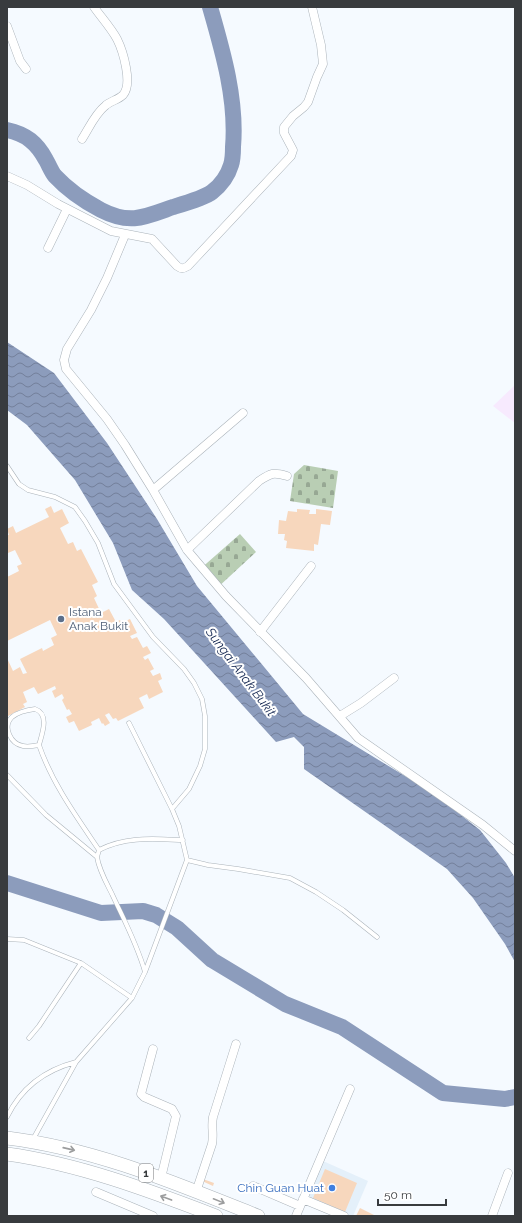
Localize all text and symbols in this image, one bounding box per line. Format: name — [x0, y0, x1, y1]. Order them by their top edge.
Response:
place label: Istana Anak Bukit — [69, 605, 128, 633]
marker: Istana Anak Bukit — [56, 614, 66, 624]
water label: Sungai Anak Bukit — [202, 624, 280, 720]
one-way arrow — [63, 1146, 76, 1154]
road number: 1 — [139, 1164, 153, 1182]
place label: Chin Guan Huat — [237, 1181, 324, 1195]
scale bar — [378, 1181, 446, 1207]
marker: Chin Guan Huat — [327, 1183, 337, 1193]
text: 50 m — [384, 1188, 412, 1202]
one-way arrow — [160, 1193, 172, 1201]
one-way arrow — [212, 1197, 224, 1205]

